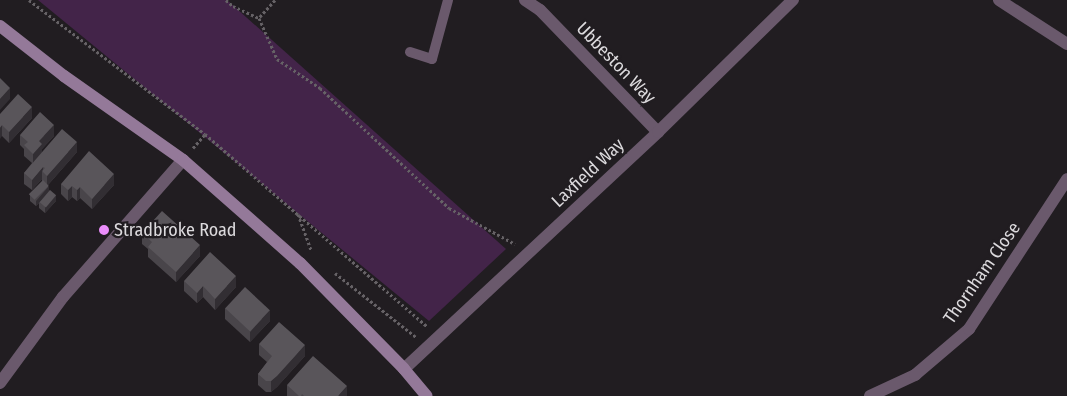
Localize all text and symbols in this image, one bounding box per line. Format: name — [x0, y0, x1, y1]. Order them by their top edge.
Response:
street label: Ubbeston Way — [572, 18, 660, 108]
street label: Laxfield Way — [547, 134, 629, 212]
street label: Thornham Close — [939, 218, 1025, 328]
place label: Stradbroke Road — [114, 219, 236, 241]
marker: Stradbroke Road — [98, 224, 110, 236]

